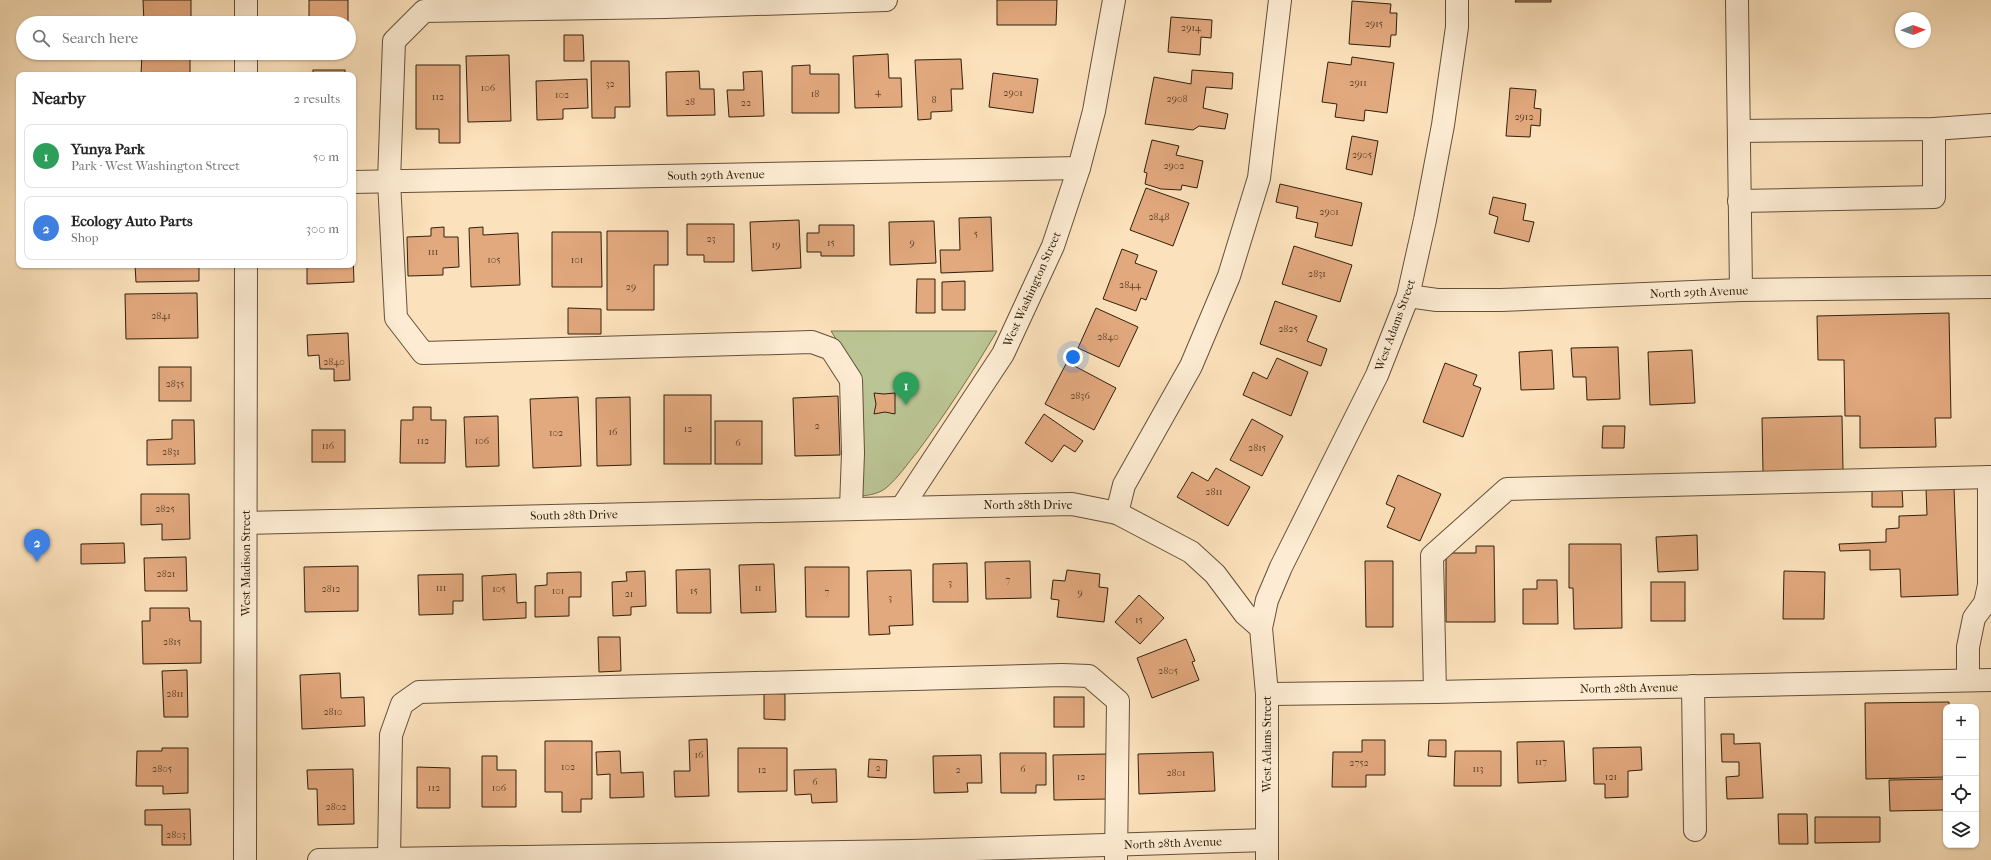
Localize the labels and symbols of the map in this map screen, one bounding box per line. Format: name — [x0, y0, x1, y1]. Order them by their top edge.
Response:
north arrow — [1895, 12, 1931, 48]
house number: 2915 — [1365, 18, 1383, 30]
house number: 2914 — [1181, 22, 1202, 34]
house number: 2911 — [1349, 77, 1367, 89]
house number: 32 — [605, 78, 615, 90]
house number: 106 — [481, 82, 496, 94]
house number: 4 — [875, 86, 882, 98]
house number: 2901 — [1003, 87, 1023, 99]
house number: 18 — [811, 88, 819, 100]
house number: 102 — [555, 89, 569, 101]
house number: 112 — [432, 91, 444, 103]
house number: 2908 — [1167, 93, 1187, 105]
house number: 8 — [931, 94, 937, 106]
house number: 28 — [685, 96, 695, 108]
house number: 22 — [741, 97, 751, 109]
house number: 2912 — [1514, 111, 1534, 123]
house number: 2905 — [1352, 149, 1372, 161]
house number: 2902 — [1163, 160, 1185, 172]
street label: South 29th Avenue — [667, 167, 765, 183]
house number: 2901 — [1319, 206, 1339, 218]
house number: 2848 — [1148, 211, 1170, 223]
house number: 5 — [974, 228, 978, 240]
street label: West Washington Street — [1000, 229, 1064, 350]
house number: 23 — [706, 233, 716, 245]
house number: 15 — [827, 237, 835, 249]
house number: 9 — [909, 237, 915, 249]
house number: 19 — [772, 239, 780, 251]
house number: 111 — [428, 246, 438, 258]
house number: 105 — [487, 254, 501, 266]
house number: 101 — [571, 254, 583, 266]
house number: 2831 — [1308, 268, 1326, 280]
street label: West Adams Street — [1372, 276, 1418, 374]
house number: 2844 — [1119, 279, 1142, 291]
house number: 29 — [626, 281, 636, 293]
street label: North 29th Avenue — [1650, 283, 1748, 301]
house number: 2841 — [151, 310, 171, 322]
house number: 2825 — [1278, 323, 1298, 335]
house number: 2840 — [1097, 331, 1119, 343]
your location — [1063, 347, 1083, 367]
house number: 2840 — [323, 356, 345, 368]
pin: 1 — [893, 372, 919, 405]
house number: 2835 — [166, 378, 184, 390]
house number: 2836 — [1070, 390, 1090, 402]
house number: 2 — [814, 420, 820, 432]
house number: 12 — [684, 423, 692, 435]
house number: 16 — [609, 426, 618, 438]
house number: 102 — [549, 427, 563, 439]
house number: 112 — [417, 435, 429, 447]
house number: 106 — [475, 435, 490, 447]
house number: 6 — [735, 437, 741, 449]
house number: 116 — [322, 440, 335, 452]
house number: 2815 — [1248, 442, 1266, 454]
house number: 2831 — [162, 446, 180, 458]
house number: 2811 — [1205, 486, 1223, 498]
street label: North 28th Drive — [984, 498, 1072, 512]
house number: 2825 — [155, 503, 175, 515]
street label: South 28th Drive — [530, 507, 618, 523]
street label: West Madison Street — [239, 509, 253, 617]
pin: 2 — [24, 529, 50, 562]
house number: 2821 — [157, 568, 175, 580]
house number: 7 — [1006, 574, 1011, 586]
house number: 3 — [948, 577, 952, 589]
house number: 111 — [436, 582, 446, 594]
house number: 11 — [754, 582, 762, 594]
house number: 2812 — [322, 583, 340, 595]
house number: 105 — [492, 583, 506, 595]
house number: 101 — [552, 585, 564, 597]
house number: 15 — [690, 585, 698, 597]
house number: 7 — [825, 586, 830, 598]
house number: 9 — [1077, 587, 1083, 599]
house number: 21 — [625, 588, 633, 600]
house number: 3 — [888, 592, 892, 604]
house number: 15 — [1135, 614, 1143, 626]
house number: 2815 — [163, 636, 181, 648]
house number: 2805 — [1158, 665, 1178, 677]
street label: North 28th Avenue — [1580, 680, 1678, 696]
house number: 2811 — [166, 688, 184, 700]
street label: West Adams Street — [1260, 695, 1274, 793]
house number: 2810 — [323, 706, 343, 718]
house number: 16 — [695, 749, 704, 761]
house number: 117 — [1535, 756, 1547, 768]
house number: 2752 — [1349, 757, 1369, 769]
house number: 102 — [561, 761, 575, 773]
house number: 2 — [875, 762, 881, 774]
house number: 2805 — [152, 763, 172, 775]
house number: 6 — [1020, 763, 1026, 775]
house number: 113 — [1472, 763, 1484, 775]
house number: 12 — [758, 764, 766, 776]
house number: 2 — [955, 764, 961, 776]
house number: 2801 — [1166, 767, 1186, 779]
house number: 12 — [1077, 771, 1085, 783]
house number: 121 — [1605, 771, 1617, 783]
house number: 6 — [812, 776, 818, 788]
house number: 112 — [428, 782, 440, 794]
house number: 106 — [492, 782, 507, 794]
house number: 2802 — [326, 801, 346, 813]
house number: 2803 — [166, 829, 186, 841]
street label: North 28th Avenue — [1124, 834, 1222, 852]

